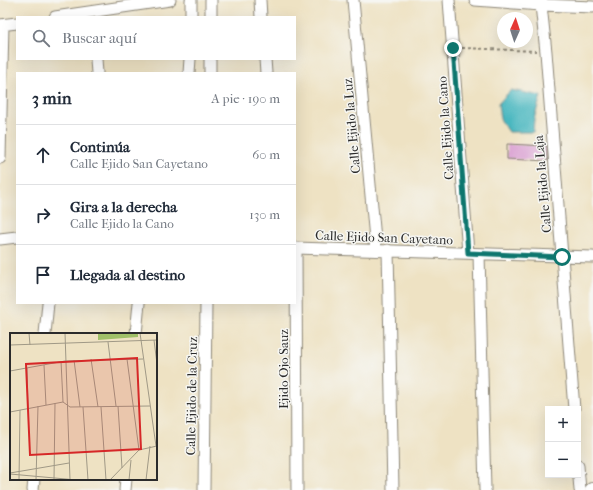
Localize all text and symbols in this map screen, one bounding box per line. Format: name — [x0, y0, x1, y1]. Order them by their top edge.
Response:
north arrow — [497, 12, 533, 48]
search box — [16, 16, 296, 60]
icon: search — [30, 27, 52, 49]
text: Buscar aquí — [62, 29, 137, 47]
route end — [444, 39, 462, 57]
street label: Calle Ejido la Cano — [434, 75, 457, 180]
street label: Calle Ejido la Luz — [340, 77, 363, 174]
text: 3 min — [32, 88, 72, 108]
text: A pie · 190 m — [211, 91, 280, 106]
street label: Calle Ejido la Laja — [531, 133, 554, 234]
text: Continúa — [70, 138, 130, 156]
icon: ahead — [32, 144, 54, 166]
text: 60 m — [252, 147, 280, 162]
text: Calle Ejido San Cayetano — [70, 156, 208, 171]
text: Gira a la derecha — [70, 198, 177, 216]
icon: right — [32, 204, 54, 226]
text: 130 m — [249, 207, 280, 222]
text: Calle Ejido la Cano — [70, 216, 174, 231]
street label: Calle Ejido San Cayetano — [315, 228, 454, 247]
route start — [553, 248, 571, 266]
icon: arrive — [32, 264, 54, 286]
text: Llegada al destino — [70, 266, 185, 284]
street label: Ejido Ojo Sauz — [276, 329, 291, 409]
inset map — [10, 333, 157, 480]
street label: Calle Ejido de la Cruz — [183, 336, 200, 455]
map controls — [545, 406, 581, 478]
button: + — [545, 406, 581, 442]
button: − — [545, 442, 581, 478]

